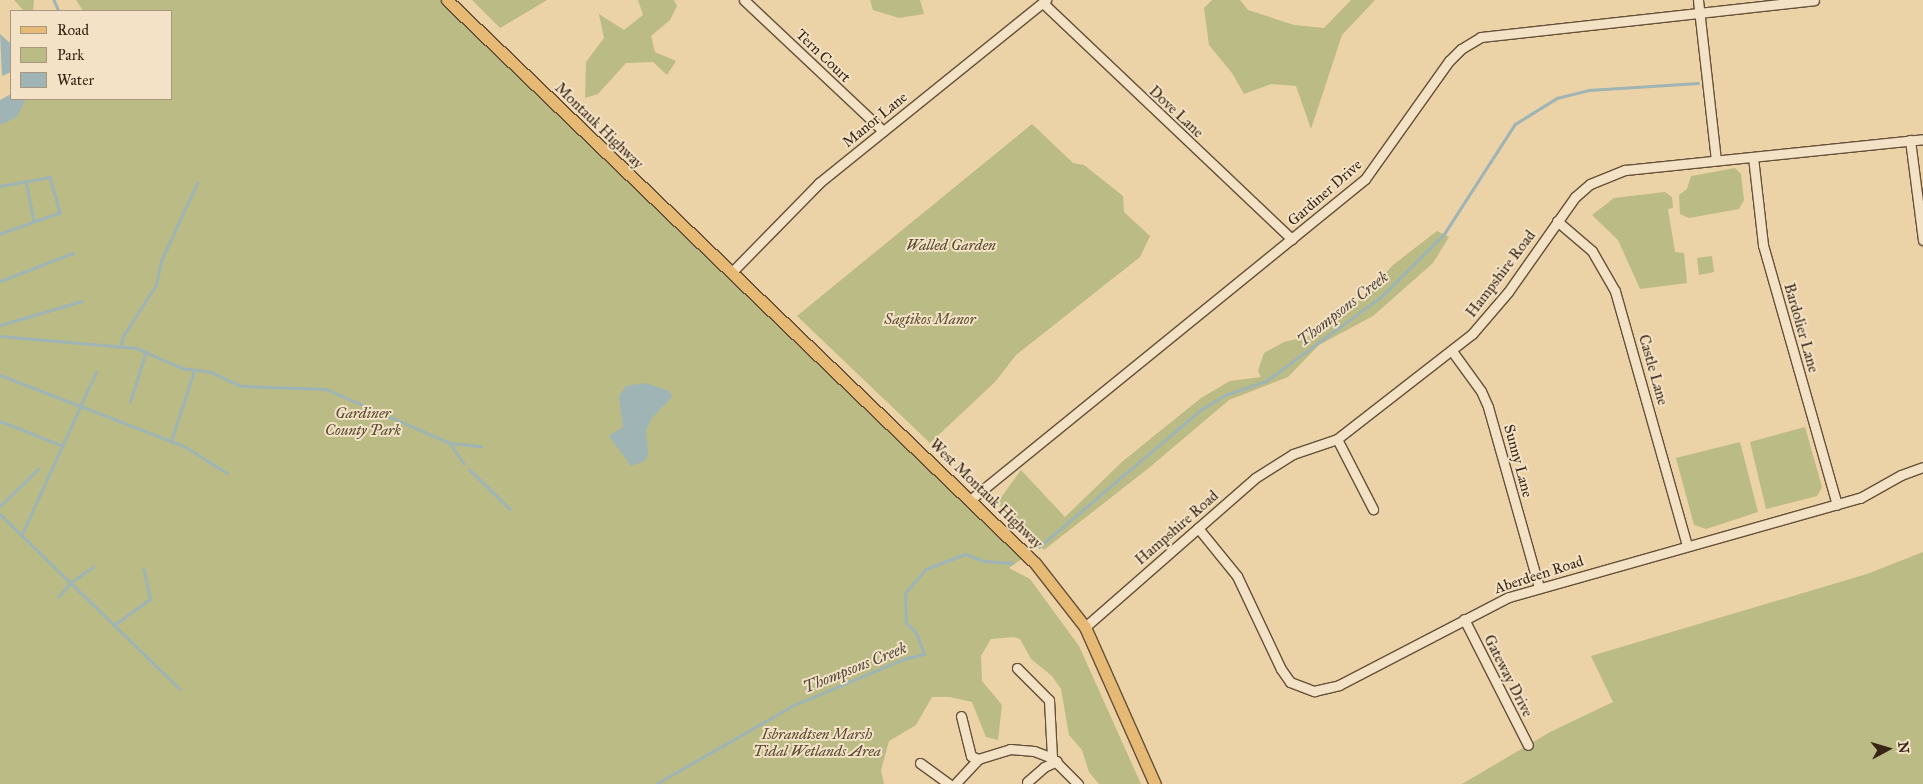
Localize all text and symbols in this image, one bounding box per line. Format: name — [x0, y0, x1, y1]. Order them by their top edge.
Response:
legend — [10, 10, 172, 100]
text: Road — [57, 21, 89, 39]
street label: Tern Court — [792, 26, 854, 86]
text: Park — [57, 46, 84, 64]
text: Water — [57, 71, 94, 89]
street label: Montauk Highway — [551, 79, 647, 173]
street label: Dove Lane — [1145, 82, 1207, 142]
street label: Manor Lane — [839, 88, 911, 152]
street label: Gardiner Drive — [1284, 156, 1366, 230]
street label: Hampshire Road — [1462, 227, 1540, 321]
park label: Walled Garden — [906, 237, 996, 255]
water label: Thompsons Creek — [1294, 268, 1392, 350]
street label: Bardolier Lane — [1780, 281, 1822, 375]
park label: Sagtikos Manor — [884, 311, 976, 329]
street label: Castle Lane — [1634, 333, 1672, 407]
park label: Gardiner County Park — [325, 404, 401, 439]
street label: Sunny Lane — [1500, 423, 1536, 499]
street label: West Montauk Highway — [926, 435, 1046, 553]
street label: Hampshire Road — [1132, 487, 1222, 569]
street label: Aberdeen Road — [1492, 552, 1586, 598]
street label: Gateway Drive — [1480, 632, 1536, 720]
water label: Thompsons Creek — [800, 639, 910, 697]
north arrow — [1863, 724, 1913, 774]
park label: Isbrandtsen Marsh Tidal Wetlands Area — [753, 725, 881, 760]
text: N — [1894, 741, 1912, 754]

